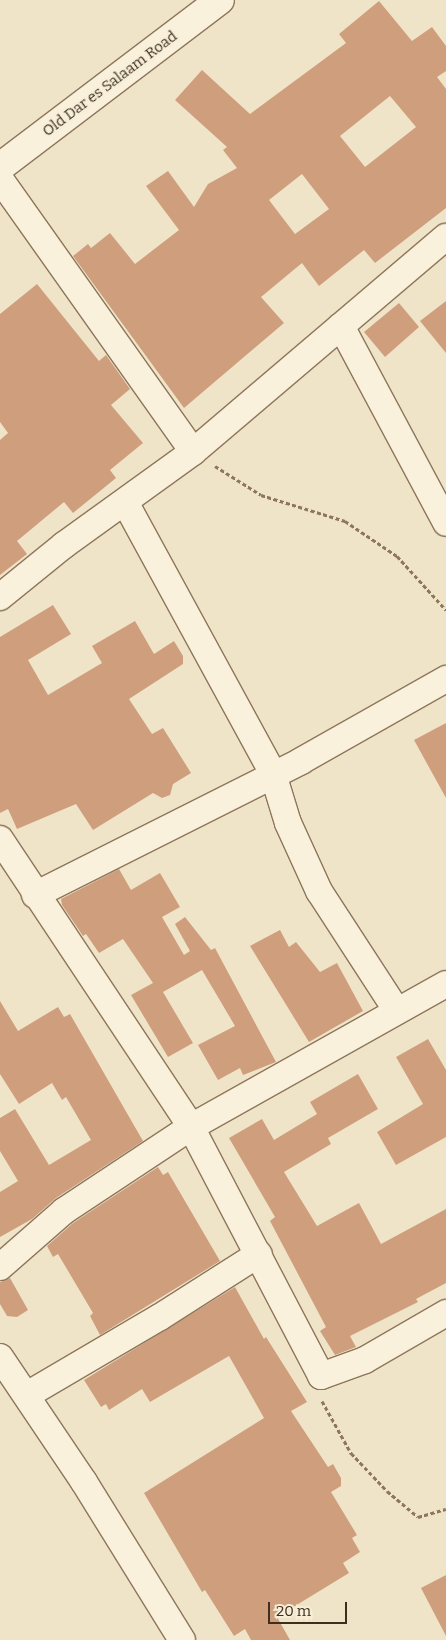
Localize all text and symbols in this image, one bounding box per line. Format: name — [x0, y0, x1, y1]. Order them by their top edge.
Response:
street label: Old Dar es Salaam Road — [39, 27, 181, 141]
scale bar — [271, 1592, 350, 1624]
text: 20 m — [276, 1602, 311, 1620]

